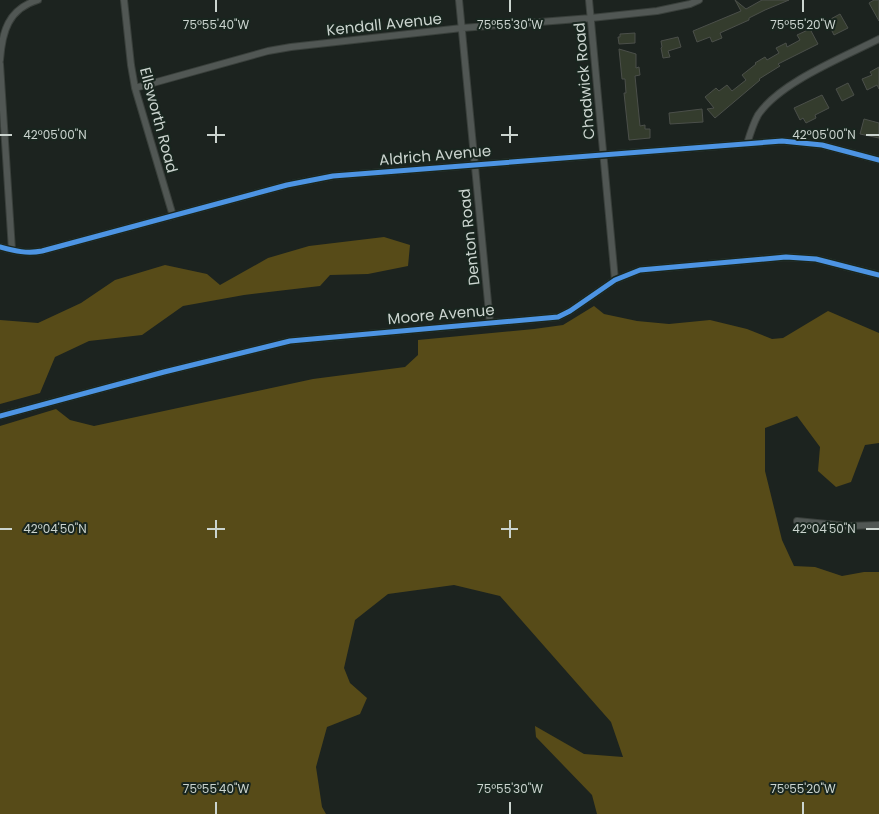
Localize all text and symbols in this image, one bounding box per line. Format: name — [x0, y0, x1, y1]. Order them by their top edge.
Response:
street label: Kendall Avenue — [325, 8, 443, 40]
text: 75°55'40"W — [183, 16, 249, 33]
text: 75°55'30"W — [477, 16, 543, 33]
text: 75°55'20"W — [770, 16, 836, 33]
street label: Chadwick Road — [568, 22, 600, 140]
street label: Ellsworth Road — [135, 65, 183, 175]
text: 42°05'00"N — [23, 126, 87, 143]
text: 42°05'00"N — [792, 126, 856, 143]
street label: Aldrich Avenue — [378, 140, 492, 170]
street label: Denton Road — [453, 188, 485, 286]
street label: Moore Avenue — [387, 299, 495, 329]
text: 42°04'50"N — [23, 520, 87, 537]
text: 42°04'50"N — [792, 520, 856, 537]
text: 75°55'40"W — [183, 780, 249, 797]
text: 75°55'30"W — [477, 780, 543, 797]
text: 75°55'20"W — [770, 780, 836, 797]

